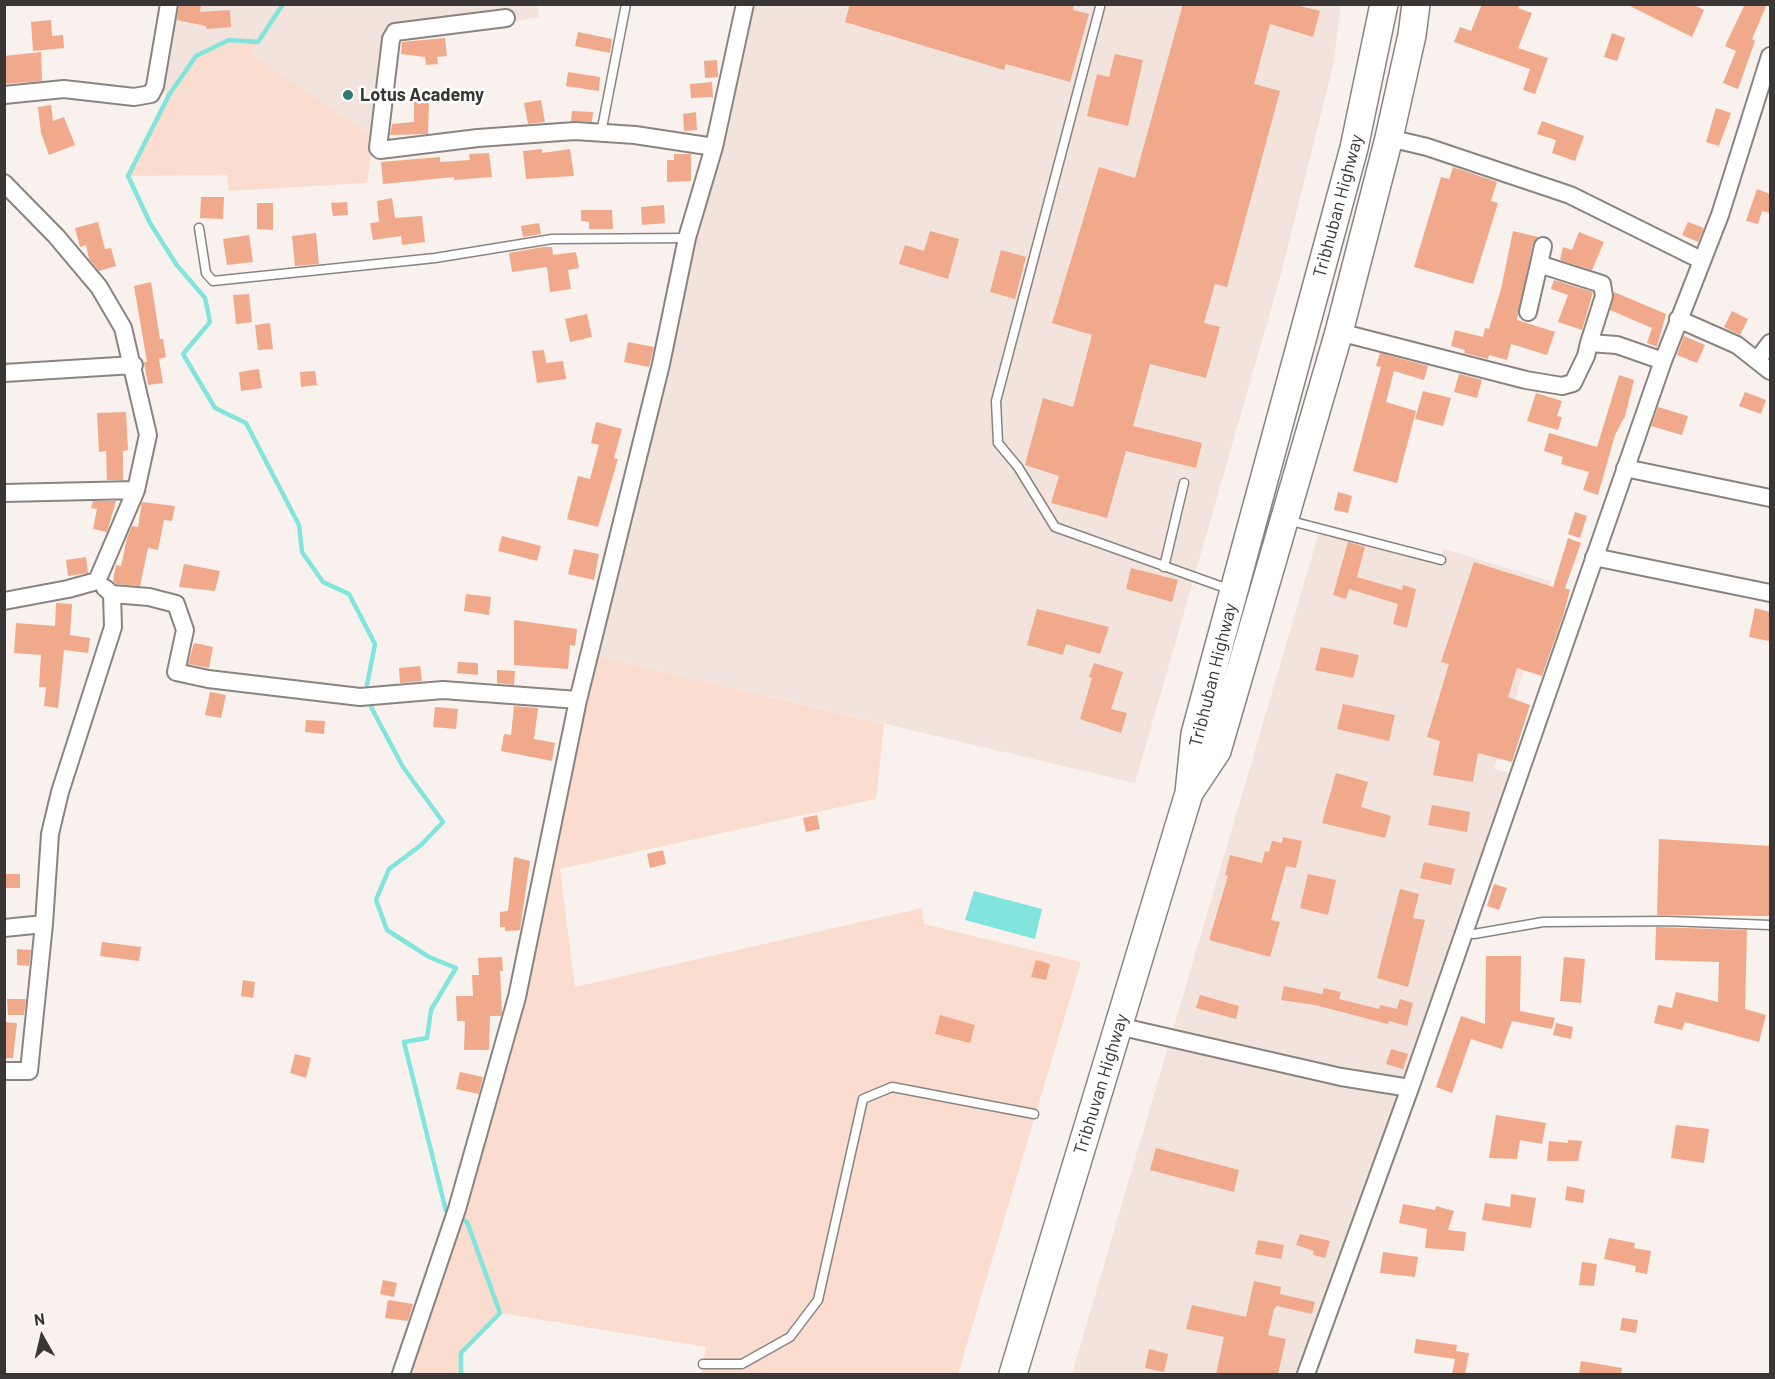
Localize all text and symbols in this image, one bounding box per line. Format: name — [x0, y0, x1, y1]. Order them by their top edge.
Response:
place label: Lotus Academy — [360, 84, 484, 106]
marker: Lotus Academy — [341, 88, 355, 102]
street label: Tribhuban Highway — [1308, 132, 1368, 280]
street label: Tribhuban Highway — [1185, 601, 1241, 749]
street label: Tribhuvan Highway — [1069, 1011, 1133, 1157]
north arrow — [12, 1307, 72, 1367]
text: N — [33, 1309, 46, 1329]

